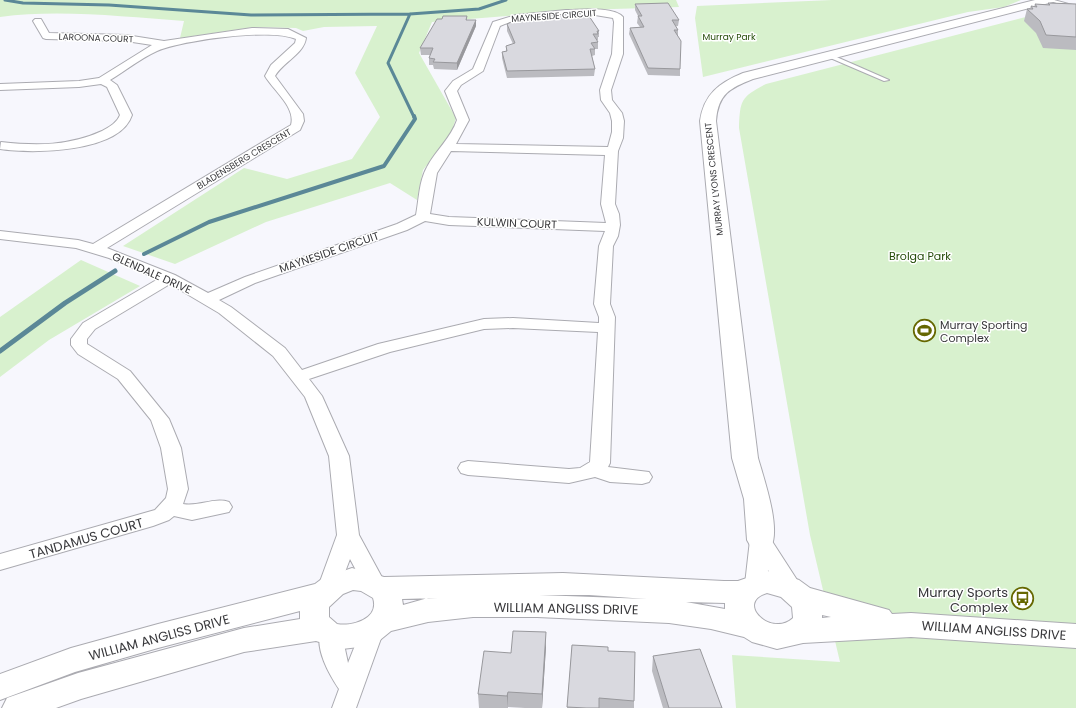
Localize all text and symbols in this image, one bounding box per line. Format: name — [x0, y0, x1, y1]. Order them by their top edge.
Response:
street label: MAYNESIDE CIRCUIT — [511, 7, 597, 25]
street label: LAROONA COURT — [58, 31, 134, 45]
park label: Murray Park — [702, 31, 756, 43]
street label: MURRAY LYONS CRESCENT — [702, 122, 726, 236]
street label: BLADENSBERG CRESCENT — [195, 126, 294, 192]
street label: KULWIN COURT — [477, 214, 557, 232]
street label: MAYNESIDE CIRCUIT — [277, 227, 381, 277]
street label: GLENDALE DRIVE — [110, 248, 194, 298]
park label: Brolga Park — [889, 248, 951, 264]
place label: Murray Sporting Complex — [940, 317, 1028, 346]
sports icon: Murray Sporting Complex — [912, 318, 938, 344]
street label: TANDAMUS COURT — [27, 513, 145, 564]
place label: Murray Sports Complex — [918, 583, 1009, 617]
bus stop icon: Murray Sports Complex — [1010, 586, 1036, 612]
street label: WILLIAM ANGLISS DRIVE — [493, 598, 639, 619]
street label: WILLIAM ANGLISS DRIVE — [87, 610, 232, 665]
street label: WILLIAM ANGLISS DRIVE — [921, 616, 1067, 645]

